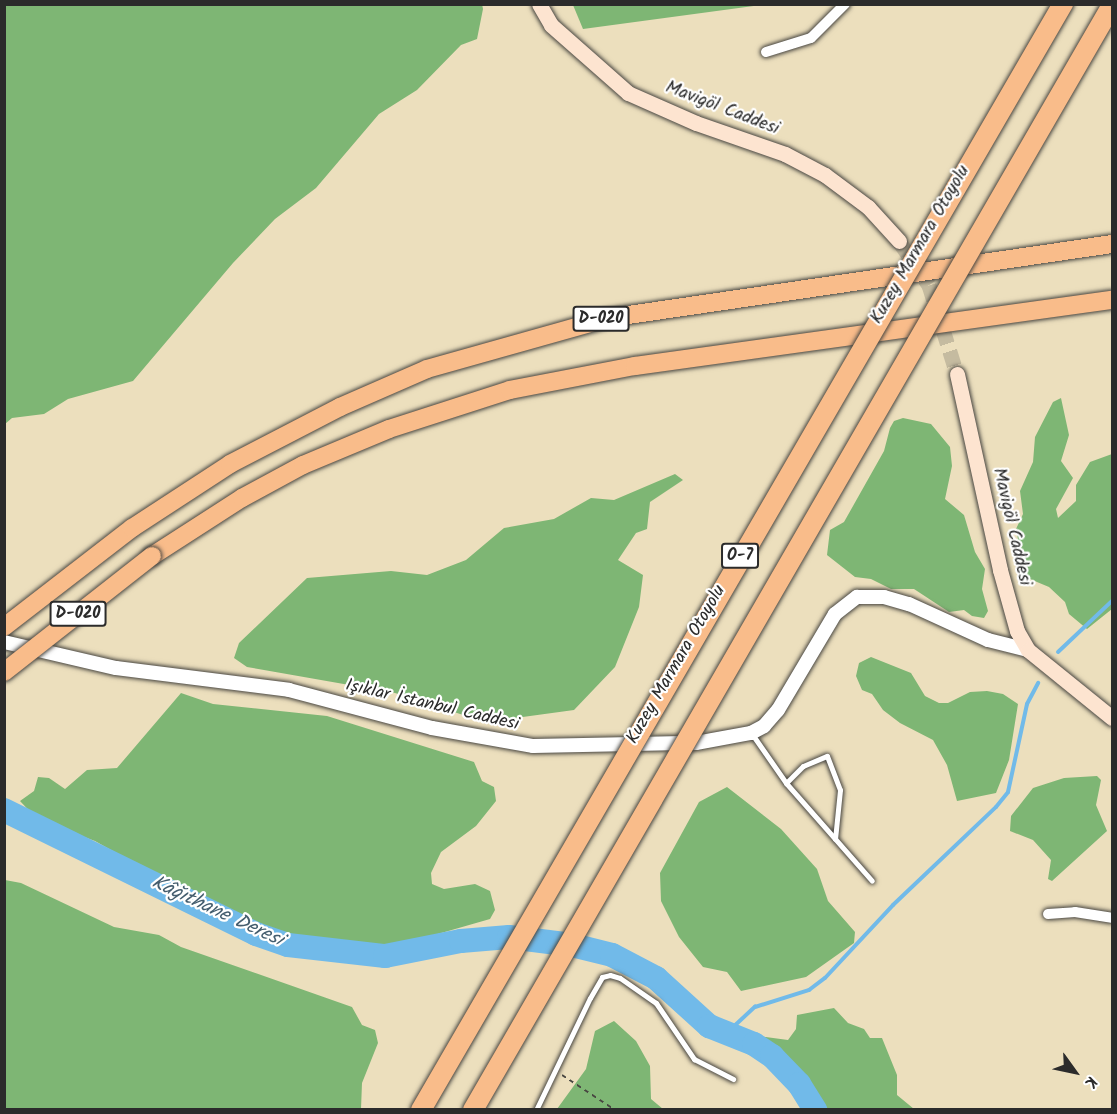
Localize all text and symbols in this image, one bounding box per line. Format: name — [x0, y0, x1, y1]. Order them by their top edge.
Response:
street label: Mavigöl Caddesi — [662, 77, 782, 141]
street label: Kuzey Marmara Otoyolu — [867, 162, 975, 328]
road number: D-020 — [572, 306, 630, 332]
street label: Mavigöl Caddesi — [987, 466, 1035, 588]
road number: O-7 — [720, 543, 760, 569]
street label: Kuzey Marmara Otoyolu — [623, 582, 731, 748]
road number: D-020 — [50, 601, 106, 627]
street label: Işıklar İstanbul Caddesi — [343, 675, 521, 737]
water label: Kâğıthane Deresi — [147, 871, 287, 953]
north arrow — [1045, 1042, 1105, 1102]
text: K — [1077, 1071, 1104, 1093]

